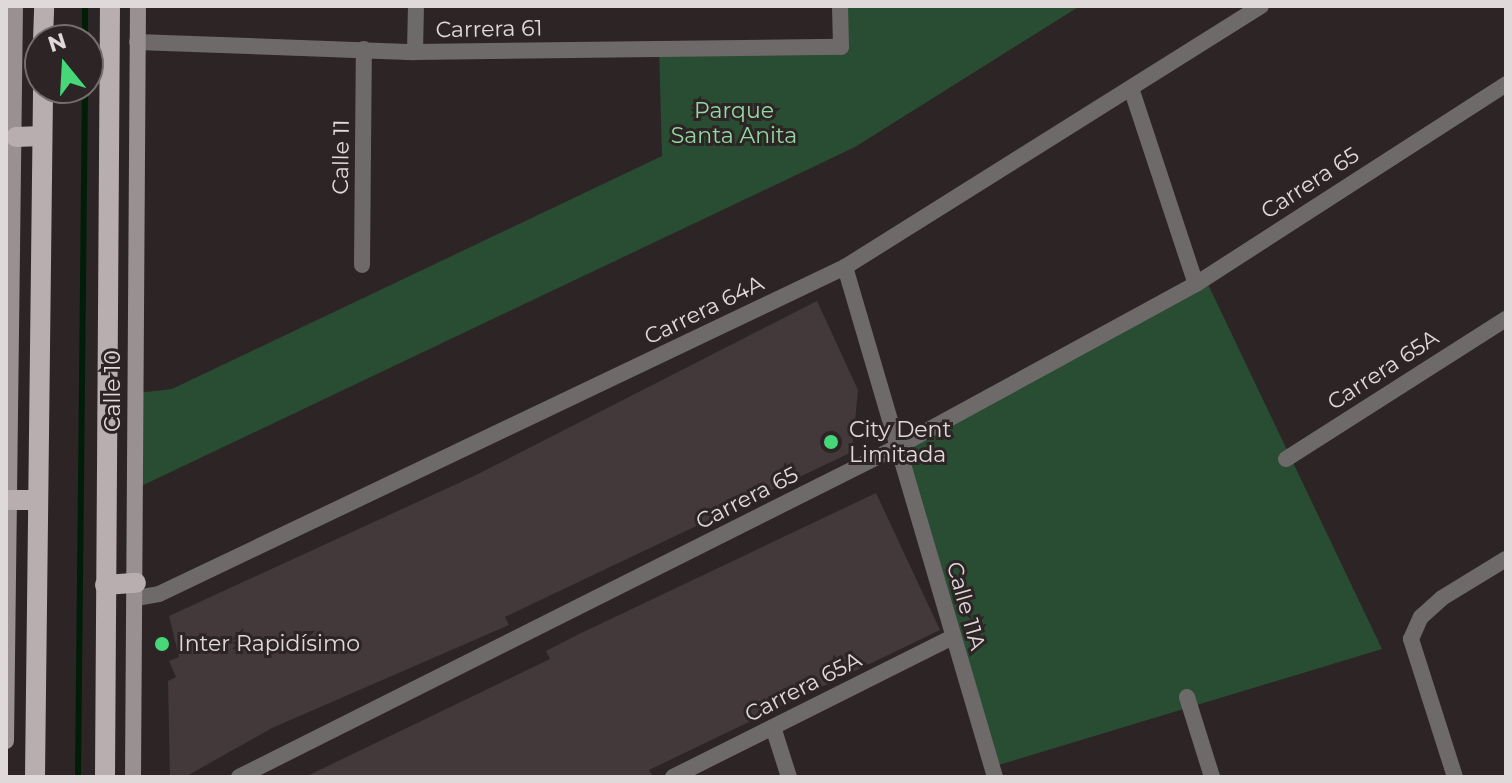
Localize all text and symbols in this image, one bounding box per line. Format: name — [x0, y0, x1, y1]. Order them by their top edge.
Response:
street label: Carrera 61 — [435, 15, 543, 43]
north arrow — [24, 24, 104, 104]
text: N — [44, 27, 70, 58]
park label: Parque Santa Anita — [671, 97, 797, 148]
street label: Calle 11 — [327, 119, 355, 195]
street label: Carrera 65 — [1256, 142, 1364, 224]
street label: Carrera 64A — [640, 270, 768, 350]
street label: Carrera 65A — [1322, 324, 1444, 416]
street label: Calle 10 — [100, 350, 126, 432]
place label: City Dent Limitada — [849, 416, 951, 468]
marker: City Dent Limitada — [820, 431, 842, 453]
street label: Carrera 65 — [691, 461, 803, 535]
street label: Calle 11A — [941, 559, 991, 653]
place label: Inter Rapidísimo — [178, 631, 360, 657]
marker: Inter Rapidísimo — [153, 635, 171, 653]
street label: Carrera 65A — [740, 646, 866, 728]

